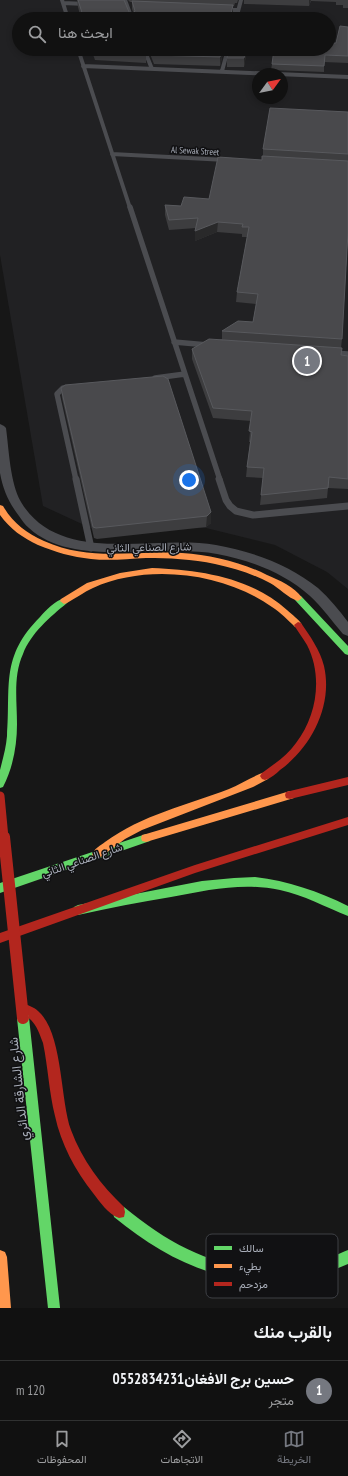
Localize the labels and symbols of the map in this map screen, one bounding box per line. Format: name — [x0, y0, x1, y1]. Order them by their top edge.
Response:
north arrow — [252, 68, 288, 104]
street label: Al Sewak Street — [171, 144, 220, 157]
pin: 1 — [294, 346, 320, 376]
your location — [179, 470, 199, 490]
street label: شارع الصناعي الثاني — [107, 539, 192, 558]
street label: شارع الصناعي الثاني — [40, 840, 126, 883]
street label: شارع الشارقة الدائري — [5, 1036, 34, 1142]
legend — [206, 1234, 338, 1298]
text: سالك — [239, 1241, 264, 1255]
text: بطيء — [239, 1259, 261, 1276]
text: مزدحم — [239, 1277, 268, 1292]

